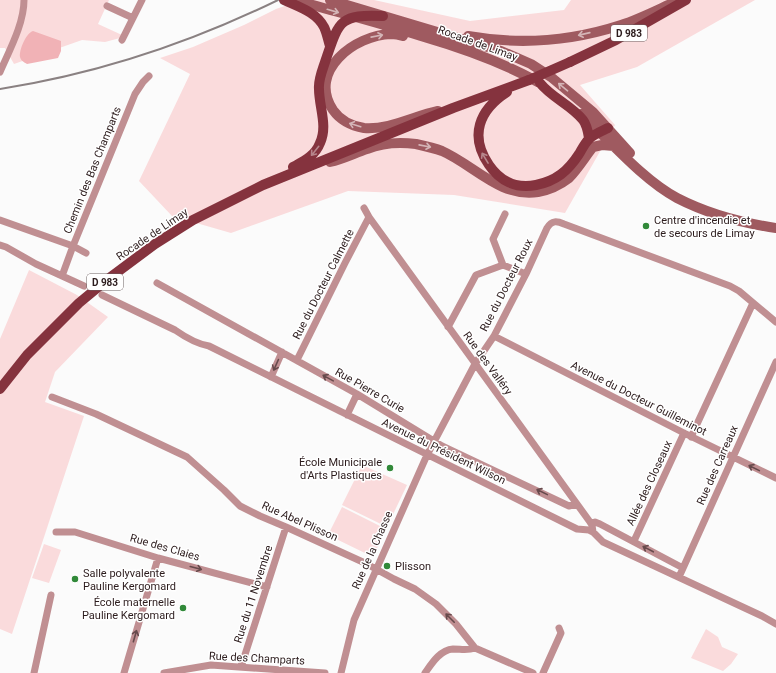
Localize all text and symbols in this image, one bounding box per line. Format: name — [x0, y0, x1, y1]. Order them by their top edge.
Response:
one-way arrow — [326, 7, 339, 15]
street label: Rocade de Limay — [436, 23, 520, 64]
road number: D 983 — [611, 25, 647, 41]
one-way arrow — [578, 31, 591, 38]
one-way arrow — [371, 32, 384, 40]
one-way arrow — [558, 83, 569, 92]
street label: Chemin des Bas Champarts — [61, 104, 124, 236]
one-way arrow — [349, 121, 362, 128]
one-way arrow — [418, 142, 431, 150]
one-way arrow — [310, 146, 319, 157]
one-way arrow — [480, 152, 488, 164]
street label: Rocade de Limay — [114, 205, 191, 263]
place label: Centre d'incendie et de secours de Limay — [654, 214, 755, 240]
marker: Centre d'incendie et de secours de Limay — [641, 221, 651, 231]
street label: Rue du Docteur Calmette — [290, 227, 357, 342]
street label: Rue du Docteur Roux — [477, 236, 536, 334]
road number: D 983 — [87, 274, 123, 290]
street label: Rue des Valléry — [460, 329, 515, 398]
one-way arrow — [272, 358, 280, 370]
street label: Avenue du Docteur Guilleminot — [569, 358, 709, 439]
street label: Rue Pierre Curie — [333, 365, 407, 416]
one-way arrow — [323, 374, 335, 382]
street label: Avenue du Président Wilson — [380, 416, 508, 487]
street label: Rue des Carreaux — [694, 423, 741, 507]
street label: Allée des Closeaux — [624, 438, 675, 528]
place label: École Municipale d'Arts Plastiques — [299, 456, 382, 482]
marker: École Municipale d'Arts Plastiques — [385, 463, 395, 473]
one-way arrow — [749, 464, 761, 471]
one-way arrow — [536, 488, 548, 495]
street label: Rue Abel Plisson — [260, 499, 340, 544]
street label: Rue de la Chasse — [349, 509, 396, 591]
street label: Rue des Claies — [129, 531, 201, 564]
street label: Rue du 11 Novembre — [232, 544, 275, 645]
one-way arrow — [643, 545, 655, 553]
place label: Plisson — [395, 560, 431, 573]
marker: Plisson — [382, 561, 392, 571]
one-way arrow — [189, 565, 202, 572]
place label: Salle polyvalente Pauline Kergomard — [83, 567, 176, 593]
marker: Salle polyvalente Pauline Kergomard — [70, 574, 80, 584]
place label: École maternelle Pauline Kergomard — [82, 596, 175, 622]
marker: École maternelle Pauline Kergomard — [178, 603, 188, 613]
one-way arrow — [445, 613, 455, 623]
one-way arrow — [132, 629, 139, 642]
street label: Rue des Champarts — [209, 649, 306, 668]

